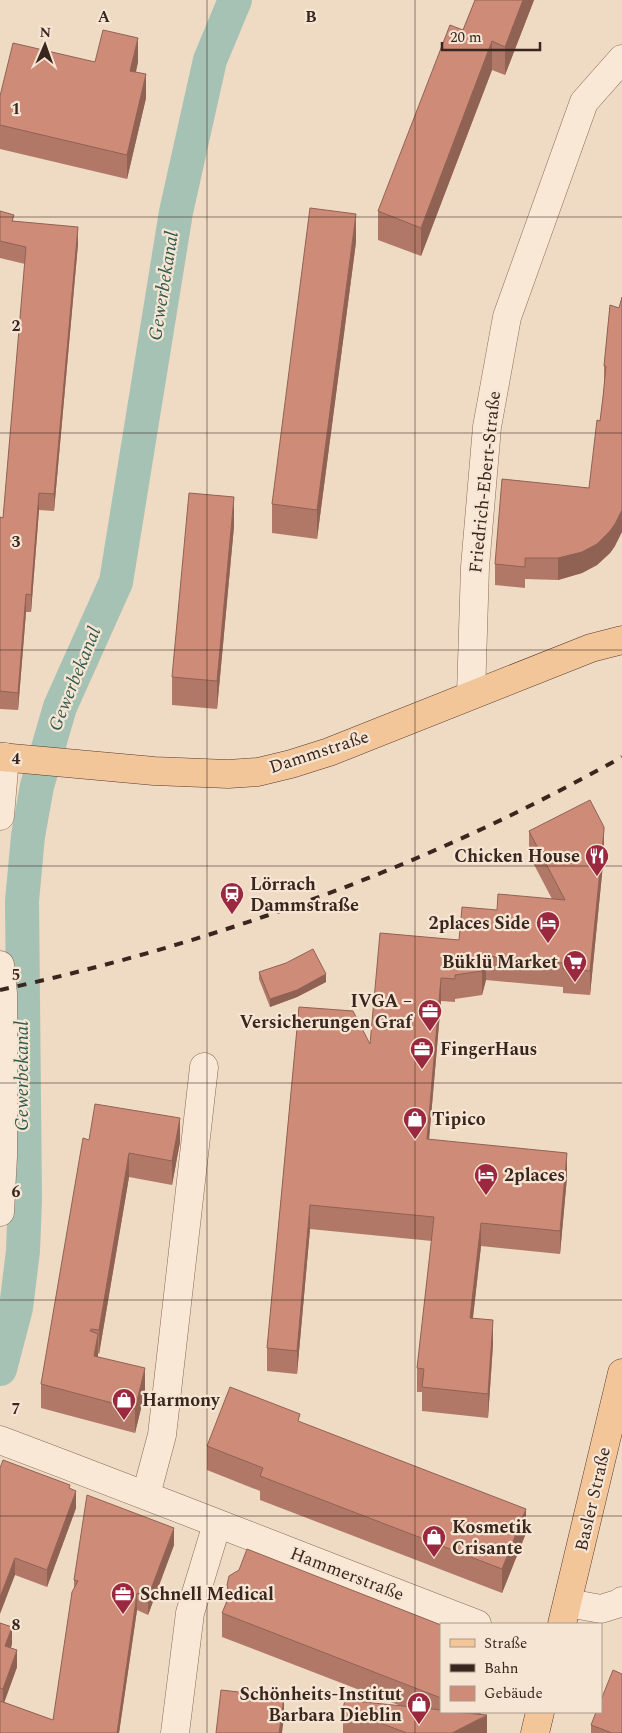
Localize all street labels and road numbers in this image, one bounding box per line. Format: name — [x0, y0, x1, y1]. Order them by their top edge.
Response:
street label: Friedrich-Ebert-Straße — [462, 389, 508, 575]
street label: Dammstraße — [266, 723, 372, 781]
street label: Basler Straße — [568, 1444, 618, 1554]
street label: Hammerstraße — [286, 1540, 408, 1608]

